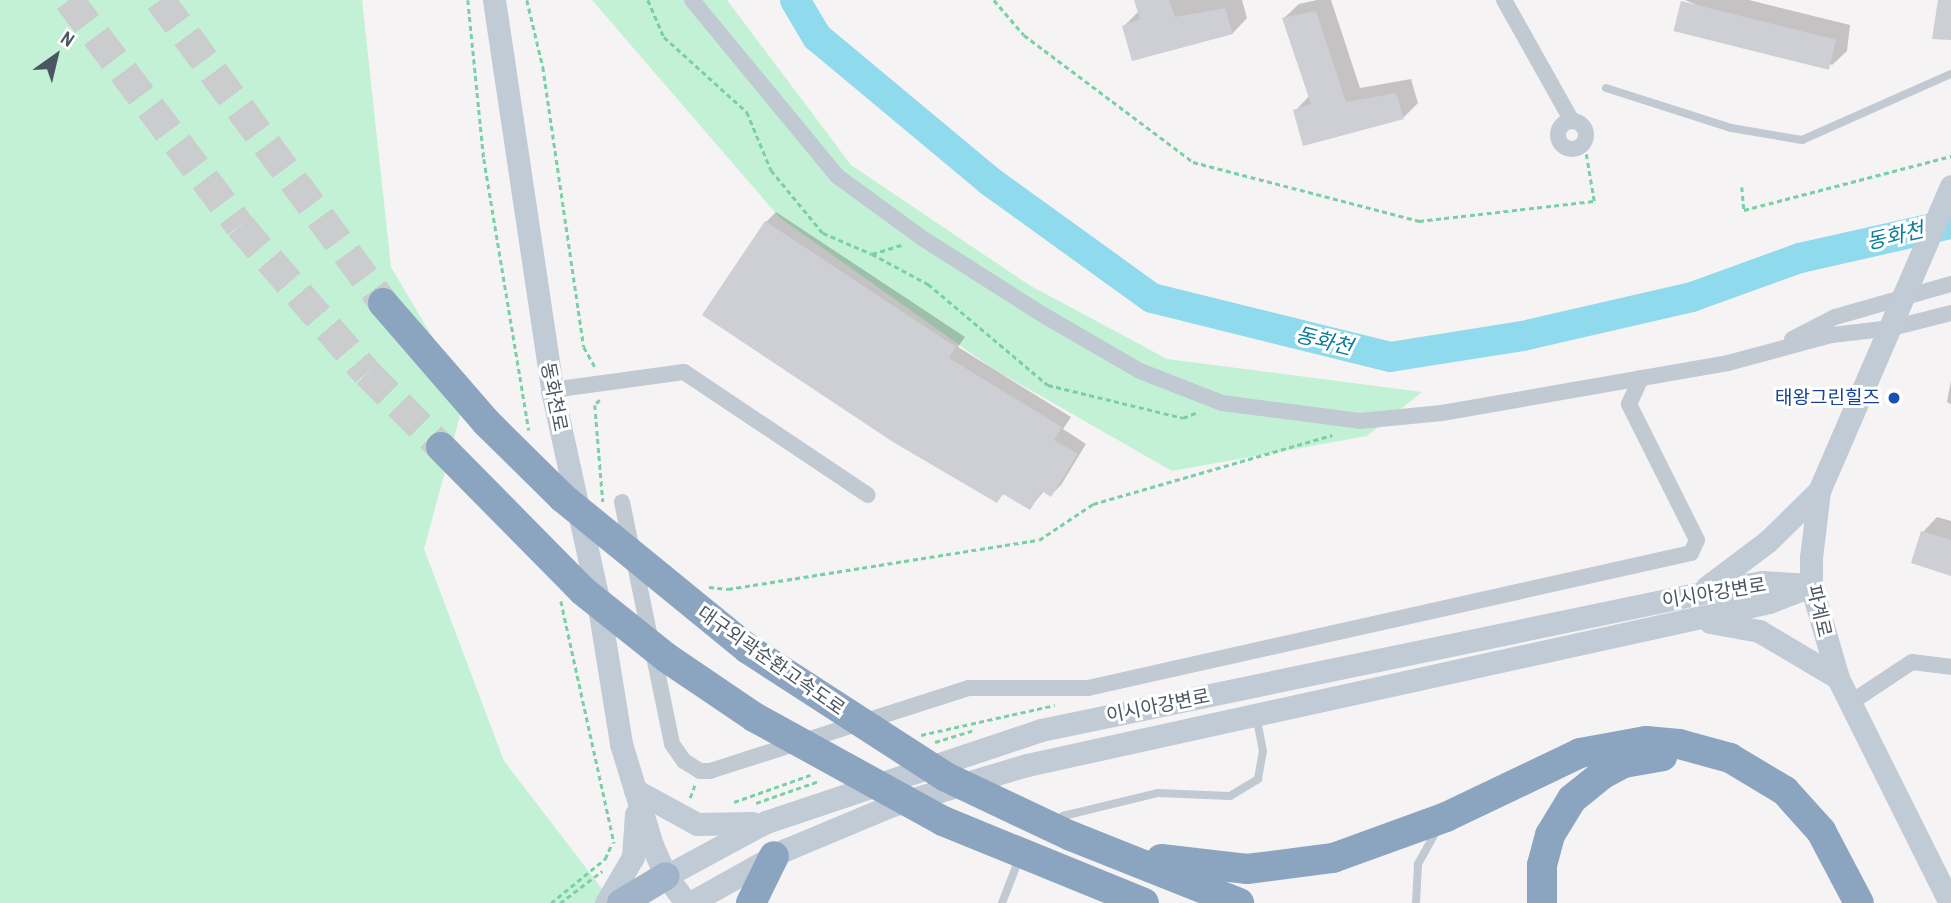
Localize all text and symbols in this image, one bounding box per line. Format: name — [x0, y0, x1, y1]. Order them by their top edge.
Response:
north arrow — [21, 21, 91, 91]
text: N — [56, 25, 80, 53]
water label: 동화천 — [1864, 217, 1926, 255]
water label: 동화천 — [1293, 322, 1355, 360]
street label: 동화천로 — [536, 361, 572, 433]
place label: 태왕그린힐즈 — [1775, 387, 1880, 409]
marker: 태왕그린힐즈 — [1886, 390, 1902, 406]
street label: 이시아강변로 — [1660, 574, 1768, 612]
street label: 파계로 — [1802, 583, 1836, 639]
street label: 대구외곽순환고속도로 — [693, 602, 849, 720]
street label: 이시아강변로 — [1104, 685, 1212, 727]

